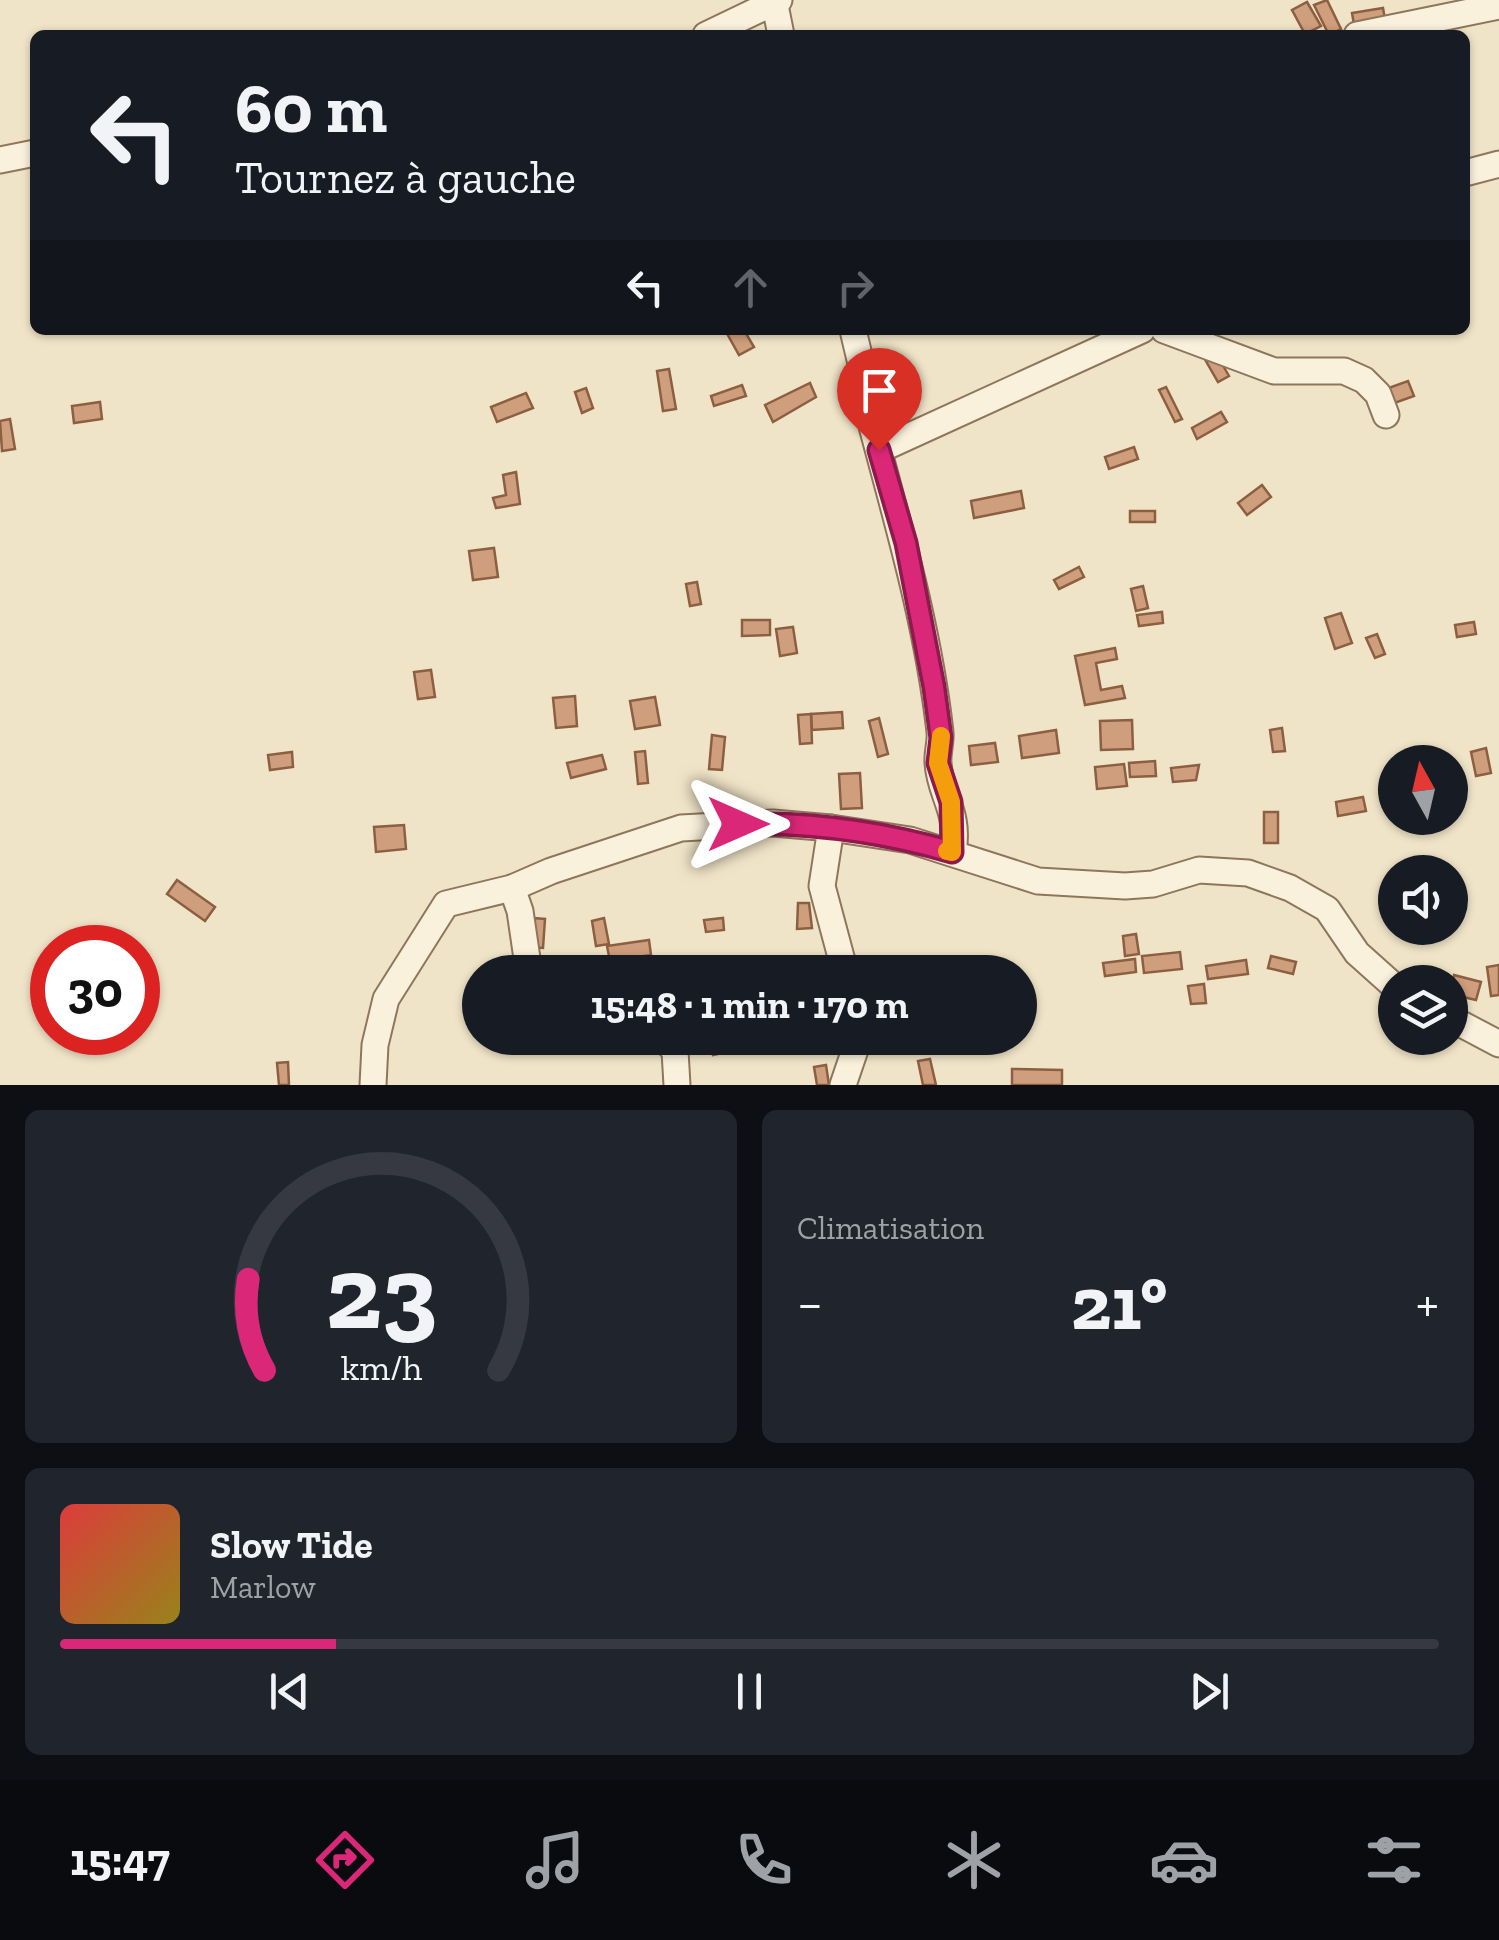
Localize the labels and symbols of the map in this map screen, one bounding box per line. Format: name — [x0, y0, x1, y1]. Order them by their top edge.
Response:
pin — [837, 348, 922, 451]
north arrow — [1378, 745, 1468, 835]
position arrow — [686, 772, 790, 876]
speed limit sign: 30 — [30, 925, 160, 1055]

